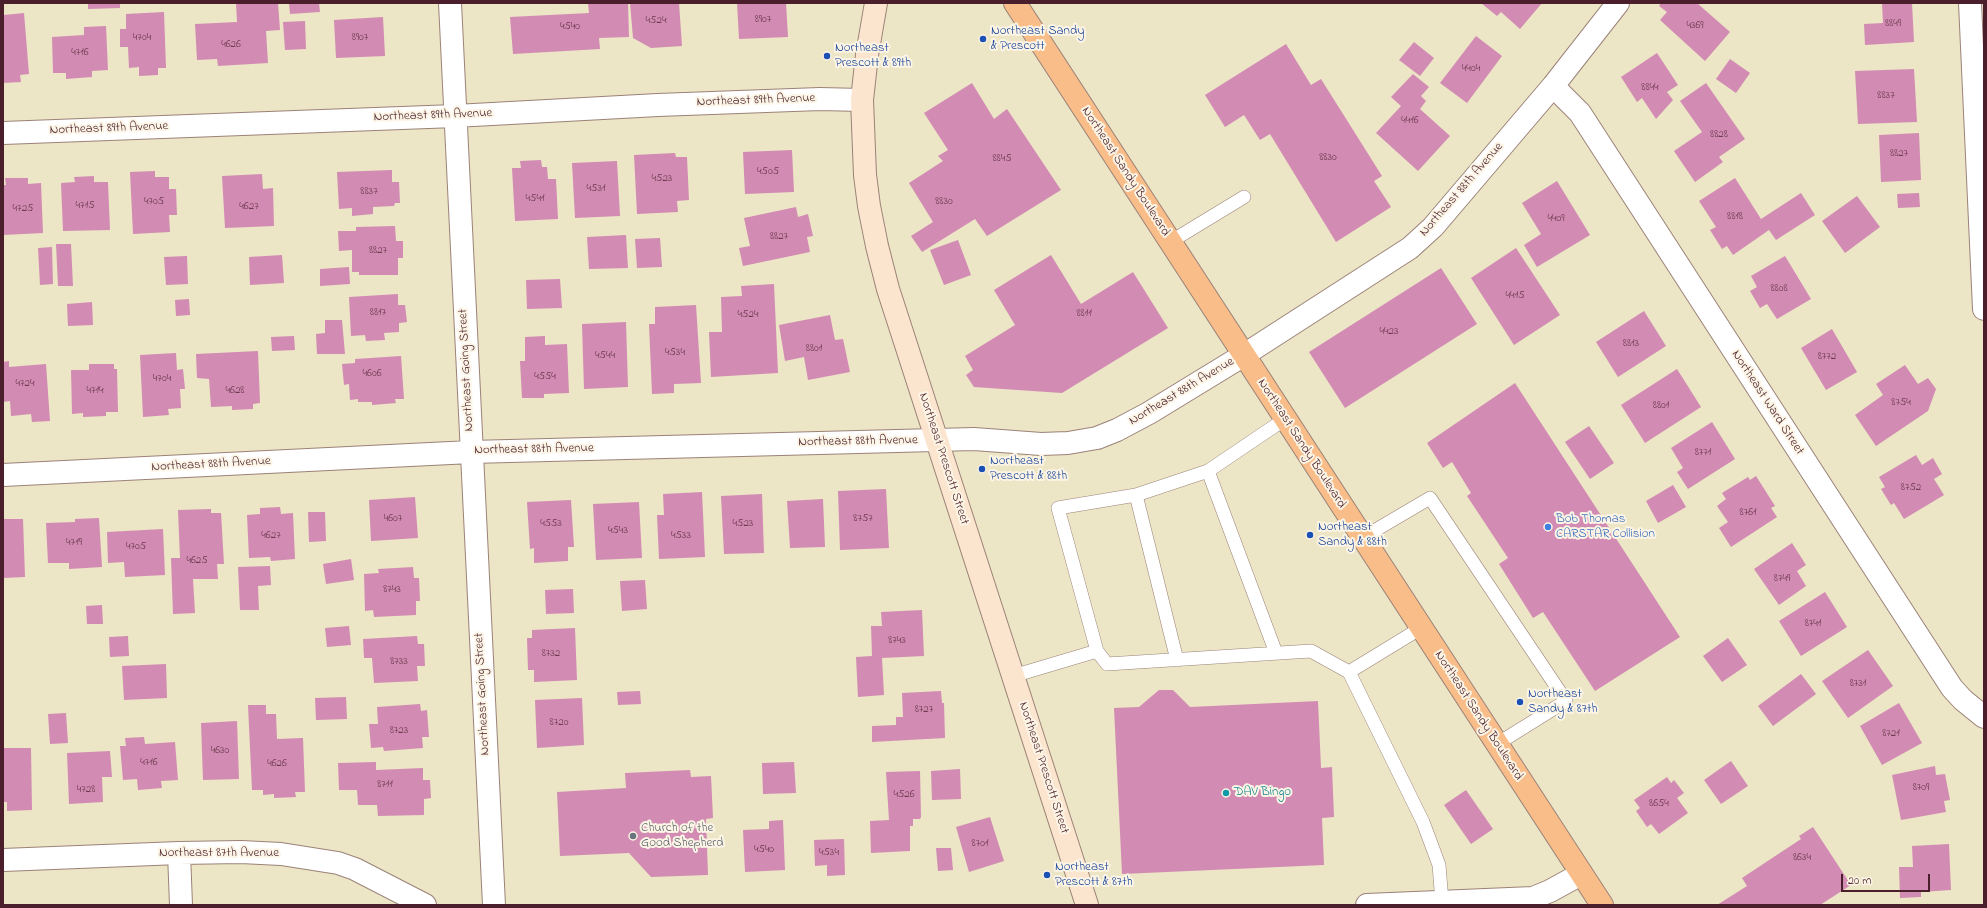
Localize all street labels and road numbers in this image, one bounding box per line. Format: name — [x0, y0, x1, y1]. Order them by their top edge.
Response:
street label: Northeast 89th Avenue — [696, 91, 816, 111]
street label: Northeast Sandy Boulevard — [1077, 104, 1173, 240]
street label: Northeast 89th Avenue — [373, 106, 493, 126]
street label: Northeast 89th Avenue — [49, 119, 169, 139]
street label: Northeast 88th Avenue — [1417, 140, 1507, 240]
street label: Northeast Going Street — [456, 308, 478, 432]
street label: Northeast Ward Street — [1727, 348, 1807, 458]
street label: Northeast 88th Avenue — [1127, 355, 1237, 429]
street label: Northeast Sandy Boulevard — [1253, 376, 1349, 512]
street label: Northeast Prescott Street — [914, 391, 972, 527]
street label: Northeast 88th Avenue — [798, 433, 918, 451]
street label: Northeast 88th Avenue — [474, 441, 594, 459]
street label: Northeast 88th Avenue — [151, 454, 271, 476]
street label: Northeast Going Street — [472, 632, 494, 756]
street label: Northeast Sandy Boulevard — [1430, 648, 1526, 784]
street label: Northeast Prescott Street — [1014, 700, 1072, 836]
street label: Northeast 87th Avenue — [159, 846, 279, 862]

